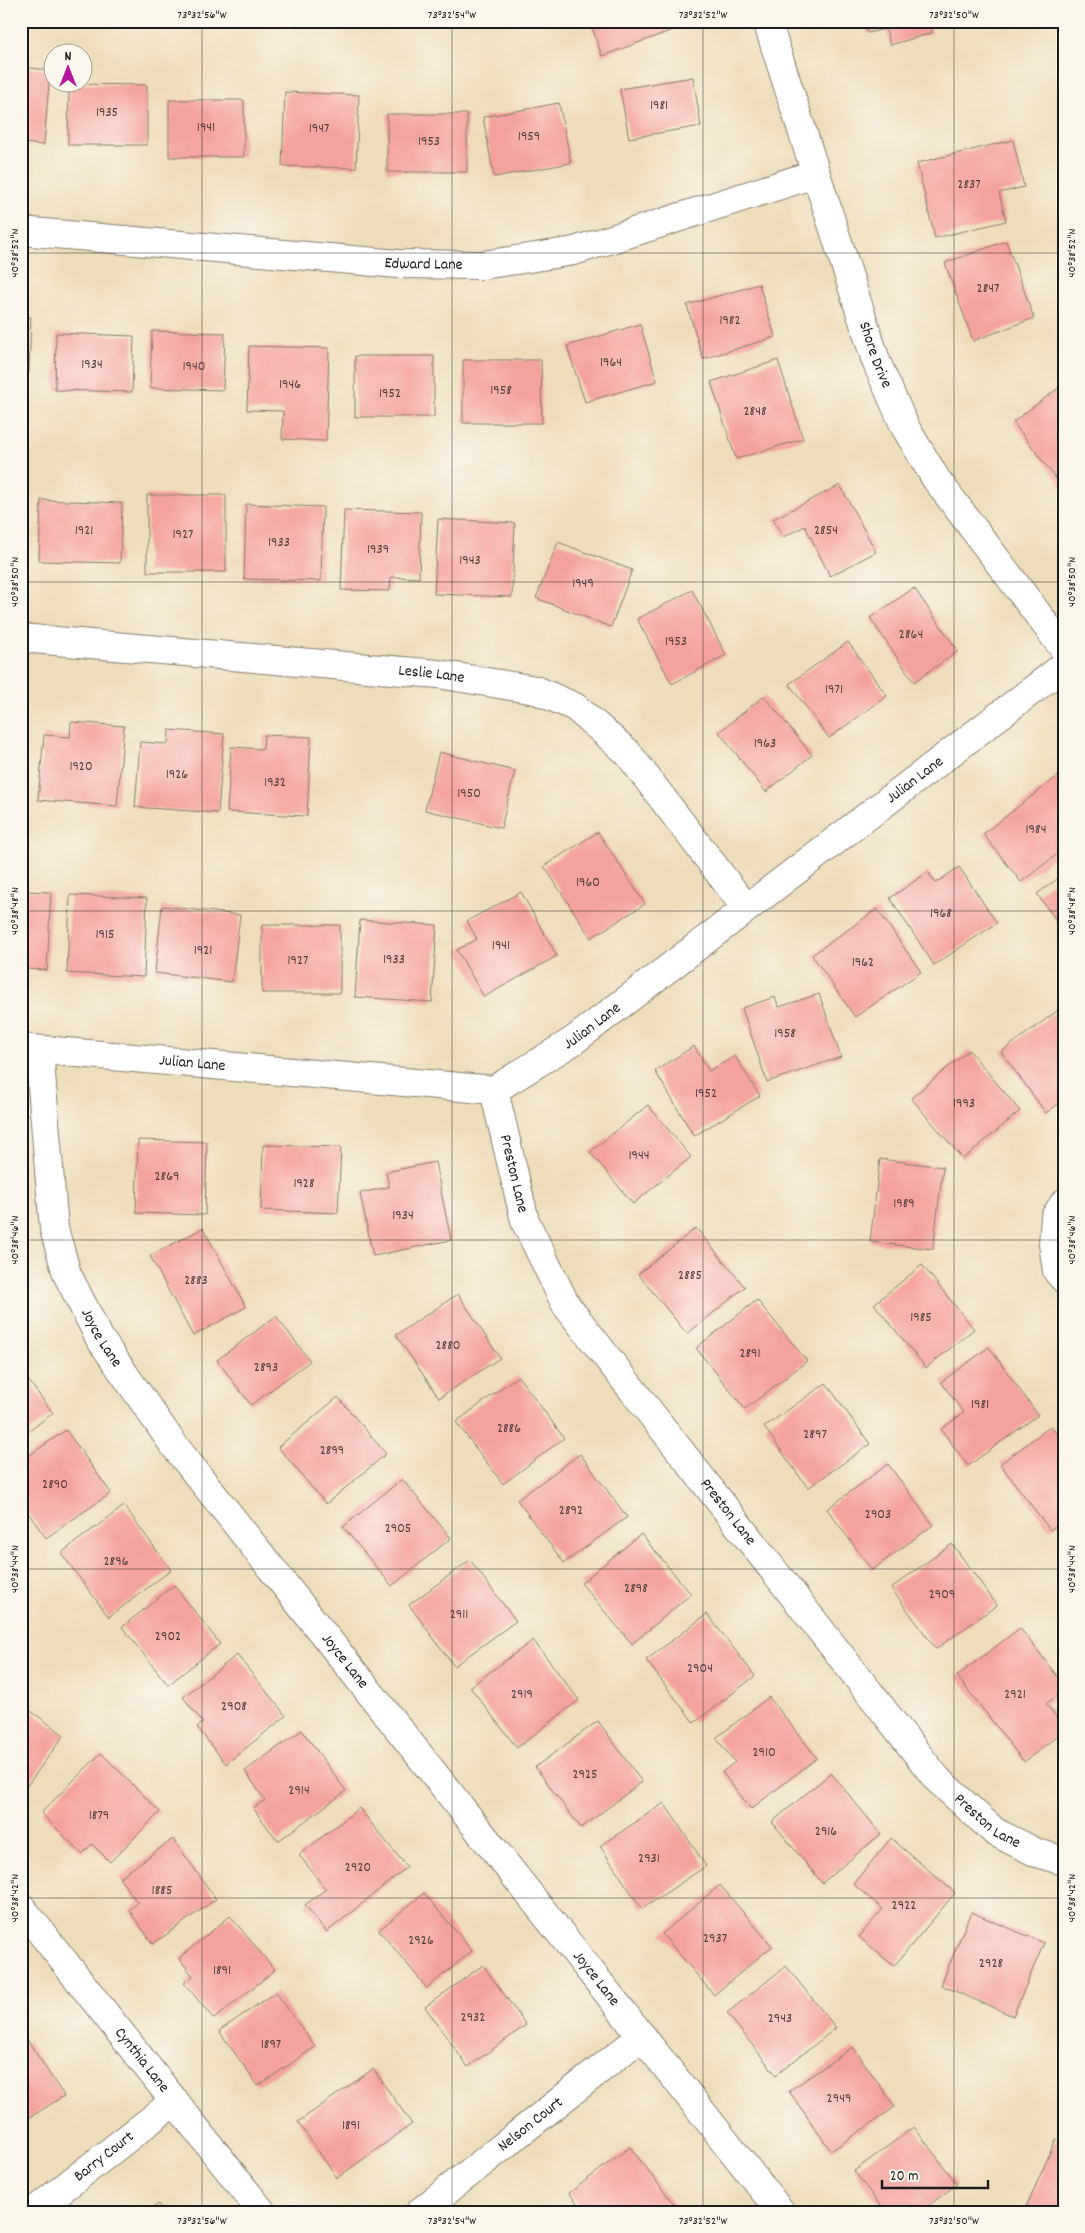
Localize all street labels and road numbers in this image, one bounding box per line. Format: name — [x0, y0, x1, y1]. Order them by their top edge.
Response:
street label: Edward Lane — [383, 251, 463, 276]
street label: Shore Drive — [853, 319, 898, 392]
street label: Leslie Lane — [397, 659, 466, 690]
street label: Julian Lane — [881, 751, 948, 809]
street label: Julian Lane — [559, 997, 626, 1056]
street label: Julian Lane — [158, 1049, 227, 1078]
street label: Preston Lane — [493, 1132, 534, 1215]
street label: Joyce Lane — [75, 1304, 128, 1372]
street label: Preston Lane — [694, 1474, 762, 1550]
street label: Joyce Lane — [316, 1628, 374, 1694]
street label: Preston Lane — [949, 1788, 1024, 1854]
street label: Joyce Lane — [567, 1946, 625, 2011]
street label: Cynthia Lane — [109, 2022, 175, 2098]
street label: Nelson Court — [493, 2091, 568, 2157]
street label: Barry Court — [69, 2126, 139, 2187]

